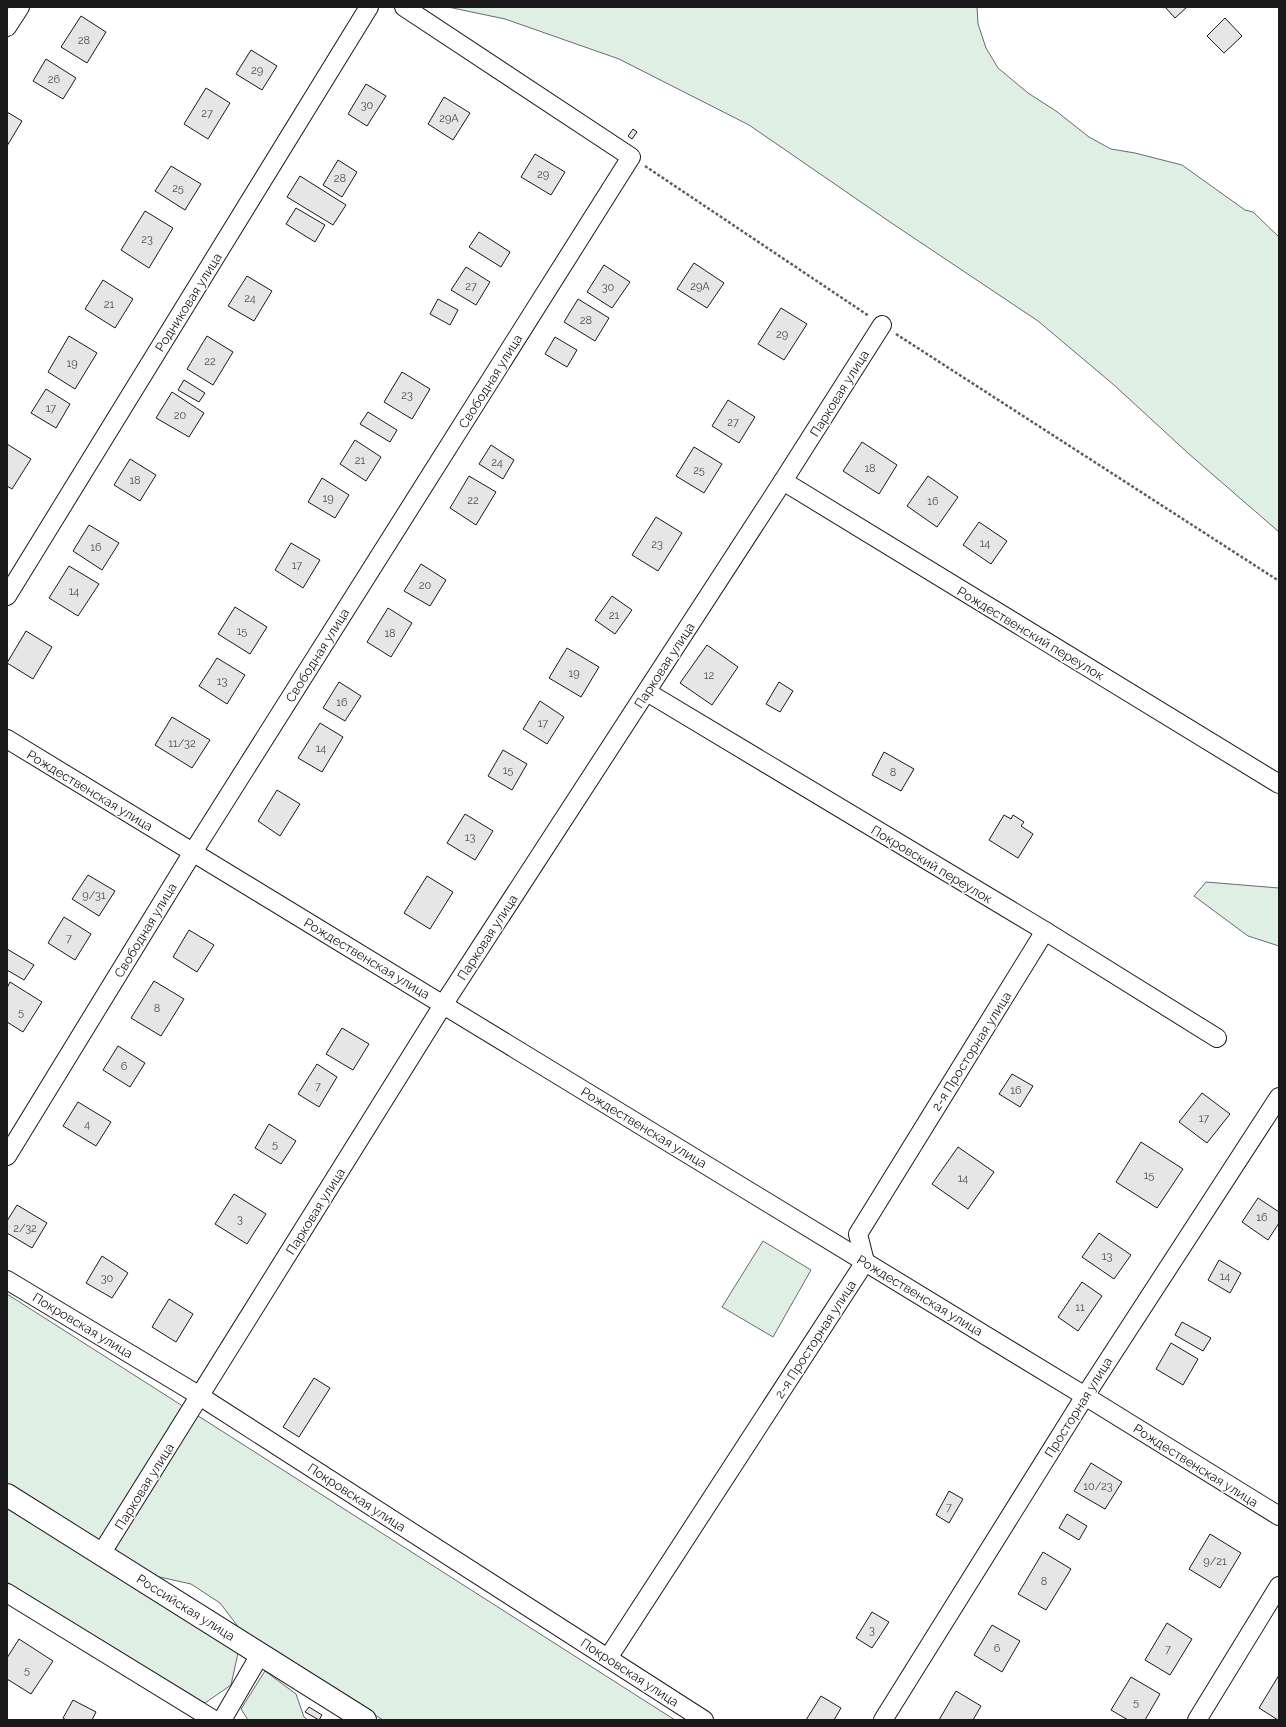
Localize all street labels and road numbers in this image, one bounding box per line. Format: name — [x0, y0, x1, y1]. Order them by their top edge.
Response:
street label: Родниковая улица — [152, 250, 225, 354]
street label: Свободная улица — [455, 332, 525, 431]
street label: Парковая улица — [807, 347, 872, 439]
street label: Рождественский переулок — [955, 584, 1107, 683]
street label: Свободная улица — [282, 606, 352, 705]
street label: Парковая улица — [631, 620, 698, 711]
street label: Рождественская улица — [24, 747, 155, 834]
street label: Покровский переулок — [868, 822, 995, 907]
street label: Свободная улица — [111, 880, 180, 980]
street label: Парковая улица — [454, 892, 521, 983]
street label: Рождественская улица — [301, 915, 432, 1002]
street label: 2-я Просторная улица — [929, 989, 1014, 1114]
street label: Рождественская улица — [578, 1084, 709, 1171]
street label: Парковая улица — [283, 1165, 348, 1257]
street label: Рождественская улица — [854, 1252, 985, 1339]
street label: 2-я Просторная улица — [772, 1277, 859, 1401]
street label: Покровская улица — [30, 1290, 135, 1361]
street label: Просторная улица — [1042, 1354, 1115, 1460]
street label: Рождественская улица — [1131, 1421, 1261, 1510]
street label: Парковая улица — [112, 1440, 177, 1532]
street label: Покровская улица — [305, 1460, 409, 1535]
street label: Российская улица — [134, 1571, 238, 1644]
street label: Покровская улица — [578, 1635, 682, 1710]

